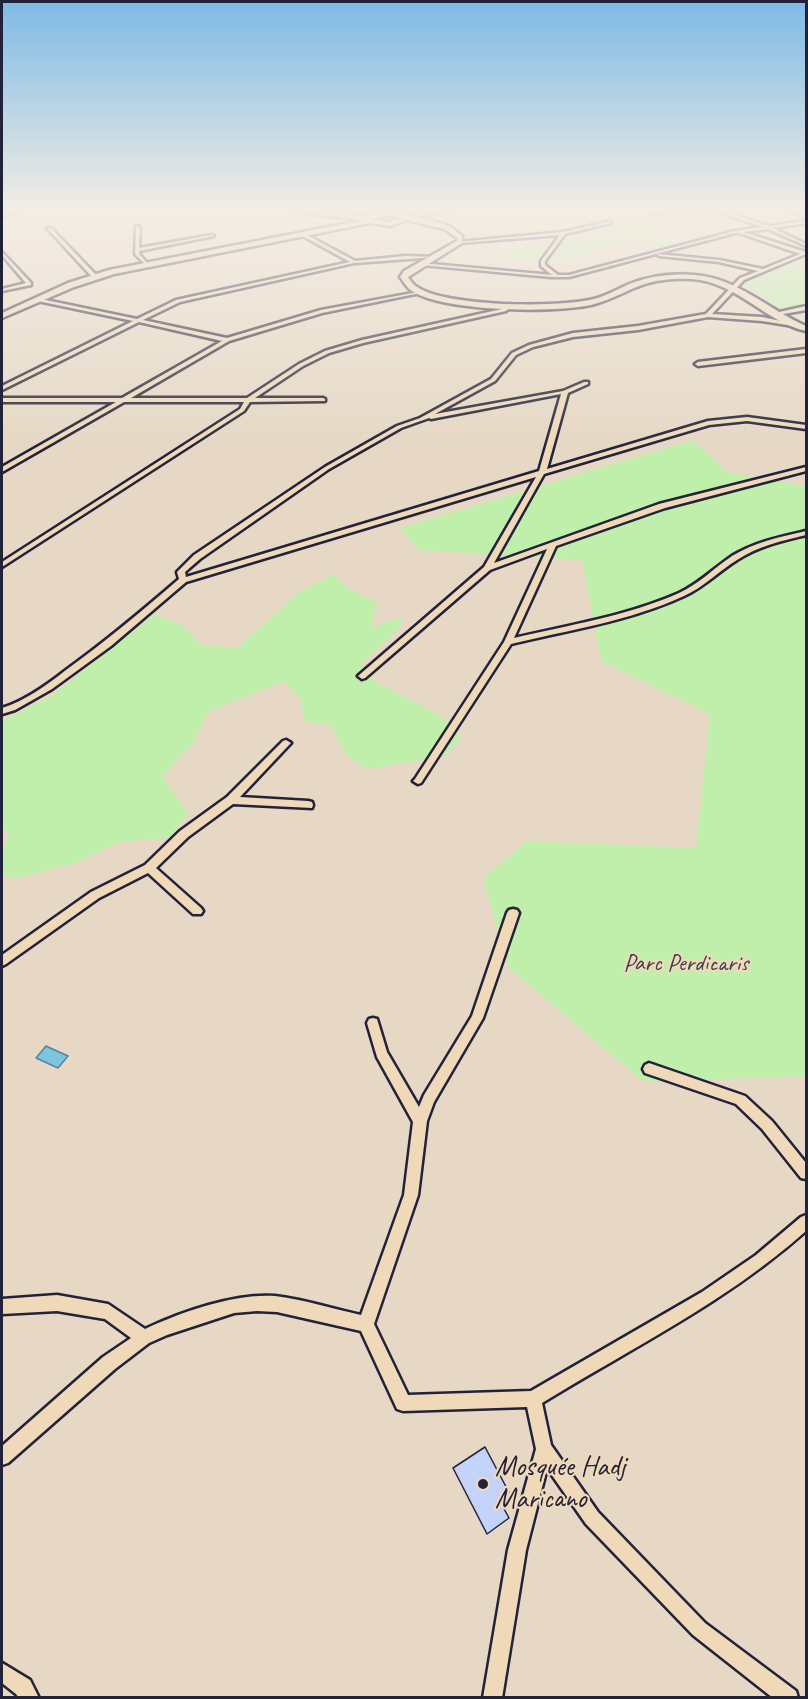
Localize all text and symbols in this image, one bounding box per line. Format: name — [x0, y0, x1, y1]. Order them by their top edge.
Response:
park label: Parc Perdicaris — [624, 950, 748, 978]
place label: Mosquée Hadj Maricano — [495, 1451, 625, 1517]
marker: Mosquée Hadj Maricano — [476, 1477, 490, 1491]

